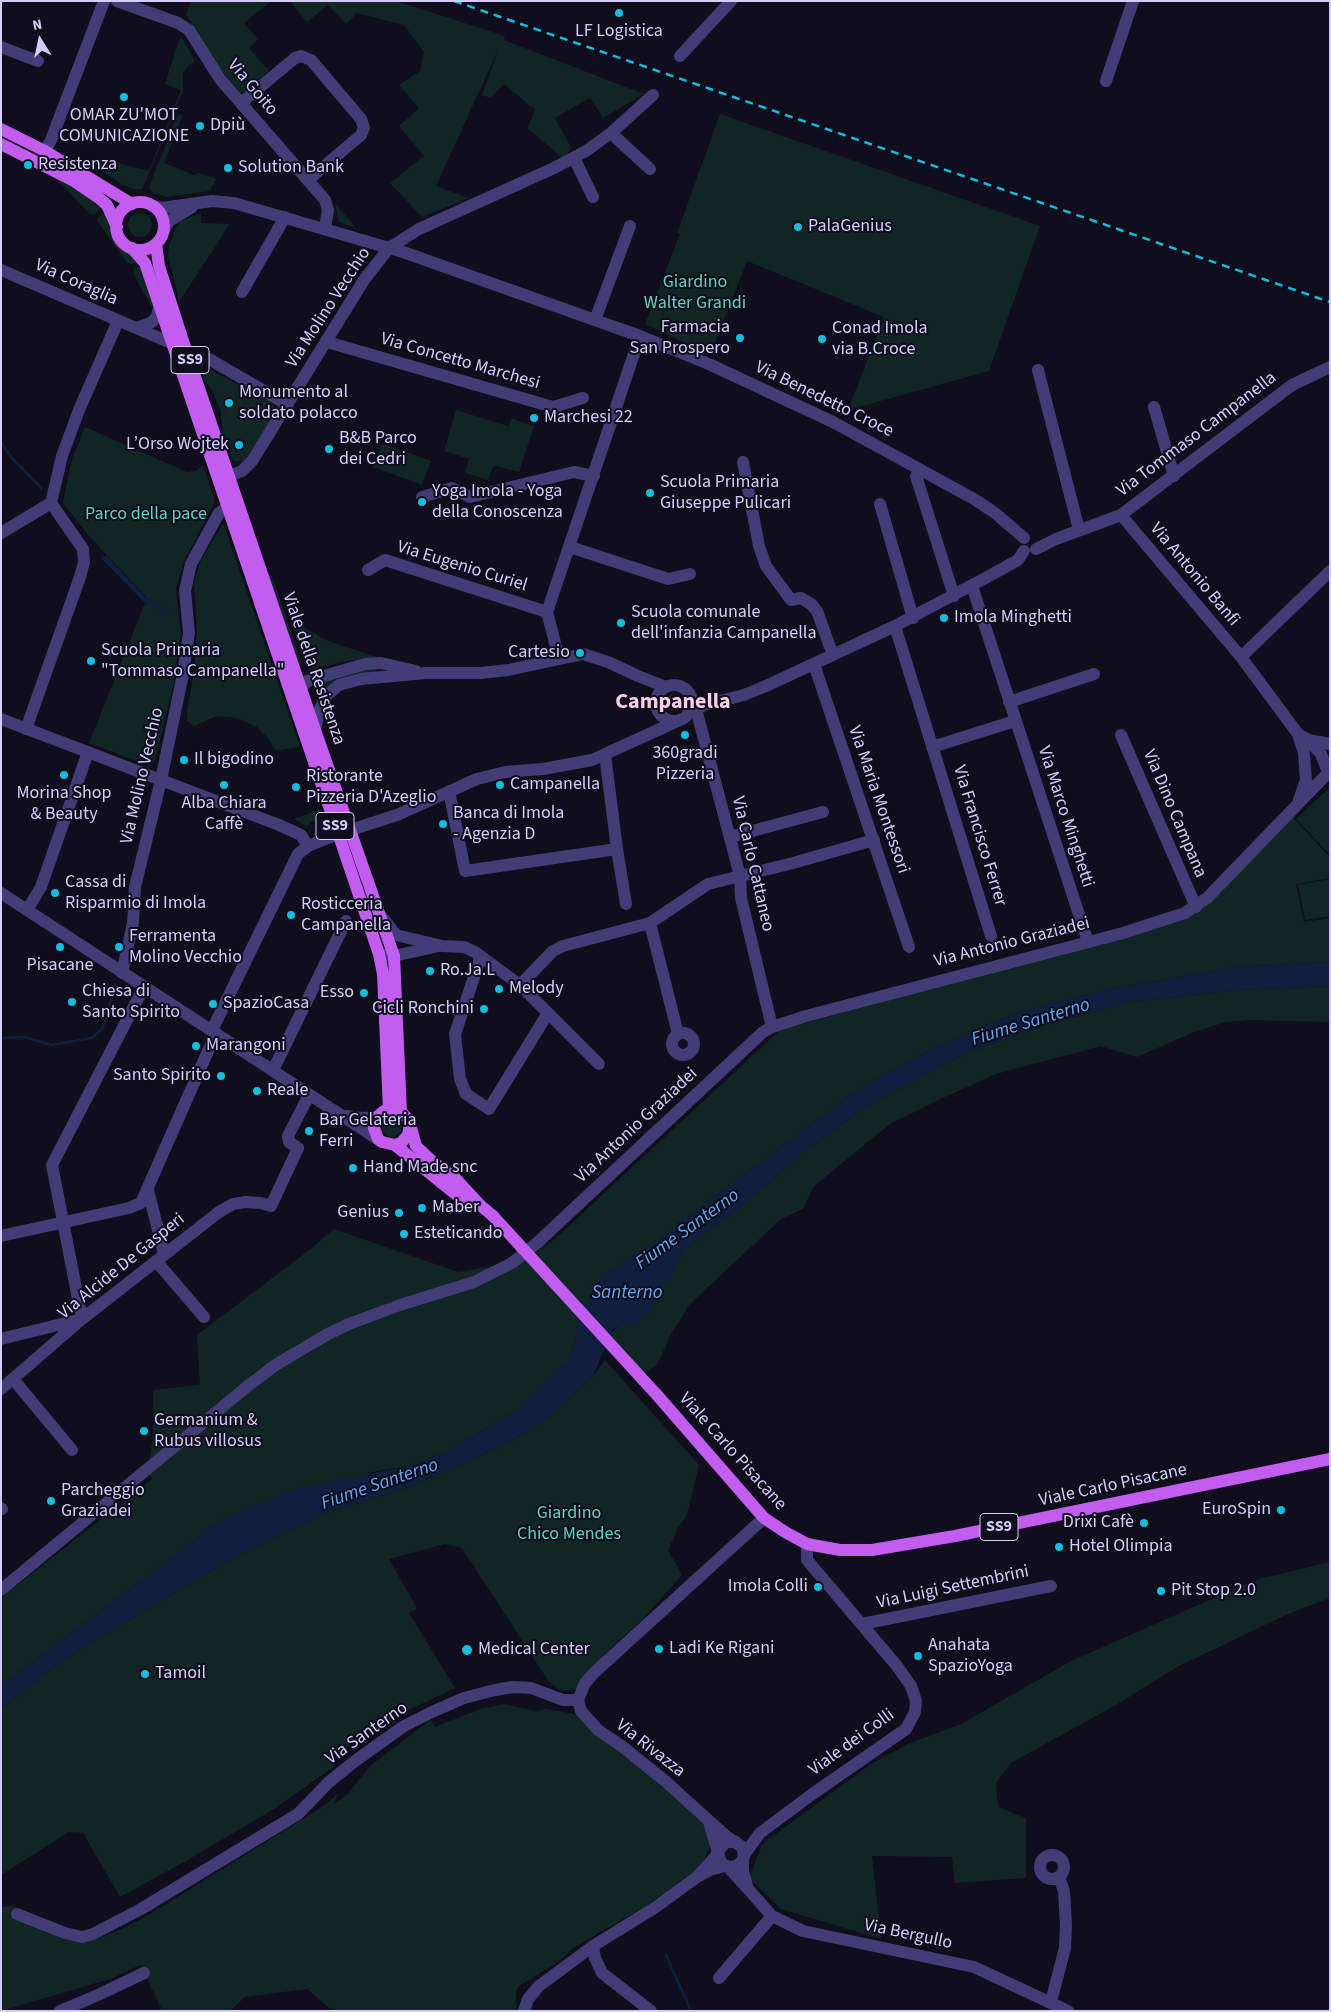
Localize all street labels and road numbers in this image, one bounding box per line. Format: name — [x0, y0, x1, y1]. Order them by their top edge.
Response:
street label: Via Goito — [222, 55, 282, 121]
street label: Via Molino Vecchio — [282, 244, 376, 372]
street label: Via Coraglia — [31, 255, 121, 311]
street label: Via Concetto Marchesi — [378, 329, 542, 395]
road number: SS9 — [171, 346, 209, 374]
street label: Via Benedetto Croce — [751, 357, 897, 443]
street label: Via Tommaso Campanella — [1113, 368, 1281, 502]
street label: Via Antonio Banfi — [1144, 519, 1244, 631]
street label: Via Eugenio Curiel — [394, 537, 530, 597]
street label: Viale della Resistenza — [277, 590, 349, 748]
street label: Via Molino Vecchio — [117, 706, 169, 846]
street label: Via Maria Montessori — [843, 723, 913, 877]
street label: Via Marco Minghetti — [1032, 744, 1098, 890]
street label: Via Dino Campana — [1137, 747, 1211, 881]
street label: Via Francisco Ferrer — [947, 763, 1011, 909]
street label: Via Carlo Cattaneo — [726, 794, 778, 934]
road number: SS9 — [316, 812, 354, 839]
street label: Via Antonio Graziadei — [932, 913, 1092, 973]
street label: Via Antonio Graziadei — [571, 1064, 703, 1188]
street label: Via Alcide De Gasperi — [54, 1209, 190, 1325]
street label: Viale Carlo Pisacane — [674, 1389, 790, 1515]
street label: Viale Carlo Pisacane — [1037, 1460, 1189, 1512]
road number: SS9 — [980, 1514, 1018, 1540]
street label: Via Luigi Settembrini — [875, 1561, 1031, 1615]
street label: Via Santerno — [322, 1698, 412, 1770]
street label: Viale dei Colli — [805, 1705, 899, 1781]
street label: Via Rivazza — [611, 1715, 689, 1783]
street label: Via Bergullo — [862, 1915, 954, 1955]

